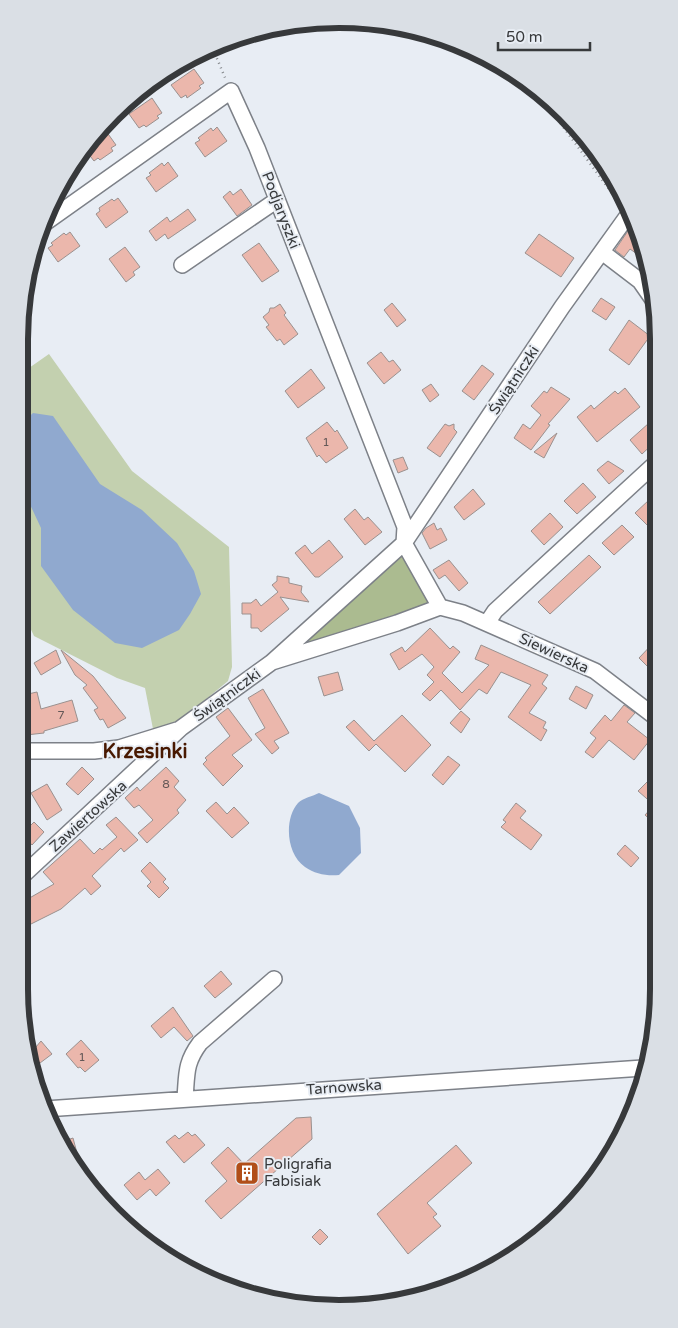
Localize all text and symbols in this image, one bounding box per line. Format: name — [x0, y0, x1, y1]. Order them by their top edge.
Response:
scale bar — [498, 20, 590, 52]
text: 50 m — [506, 28, 543, 46]
street label: Podjaryszki — [258, 169, 304, 251]
street label: Świątniczki — [485, 342, 543, 418]
house number: 1 — [322, 435, 330, 449]
street label: Siewierska — [516, 629, 592, 677]
street label: Świątniczki — [190, 665, 264, 725]
house number: 7 — [57, 708, 65, 722]
district label: Krzesinki — [103, 740, 187, 764]
street label: Zawiertowska — [46, 777, 130, 855]
house number: 8 — [162, 777, 170, 791]
house number: 1 — [78, 1050, 86, 1064]
street label: Tarnowska — [306, 1075, 382, 1099]
place label: Poligrafia Fabisiak — [264, 1155, 332, 1190]
building icon: Poligrafia Fabisiak — [234, 1160, 260, 1186]

